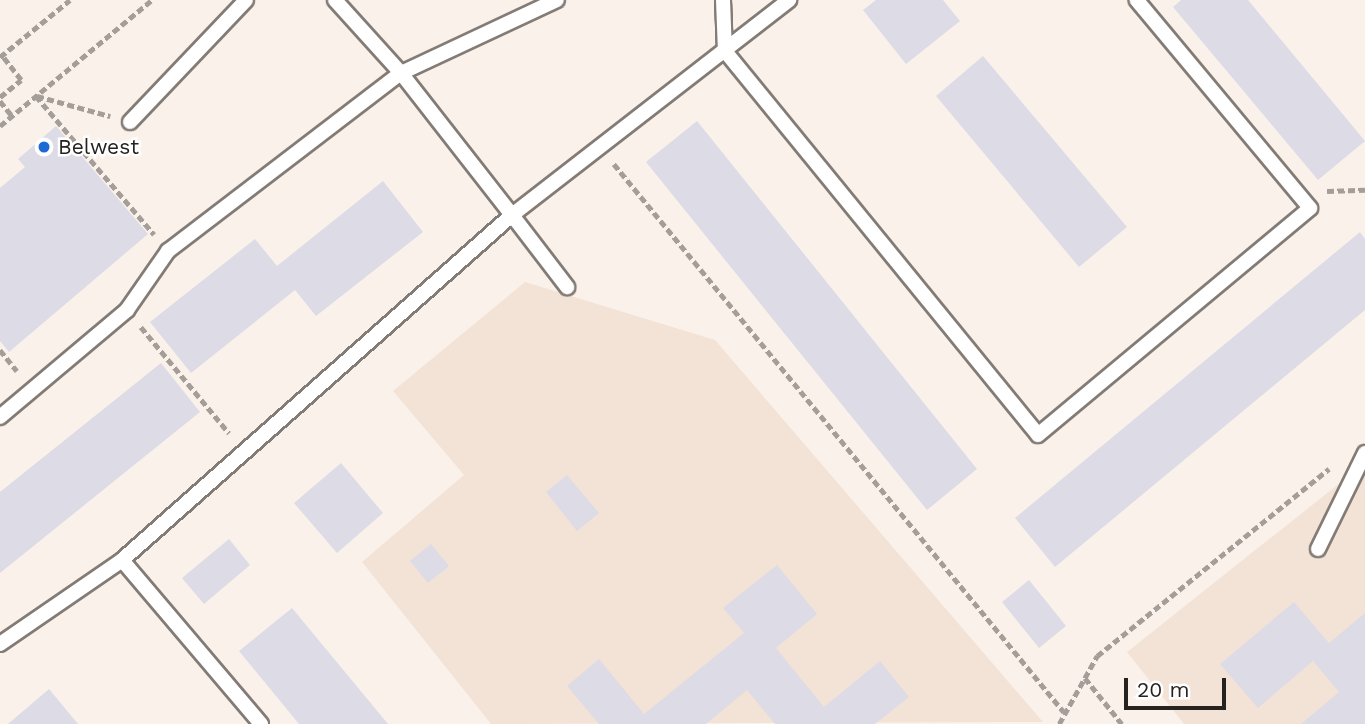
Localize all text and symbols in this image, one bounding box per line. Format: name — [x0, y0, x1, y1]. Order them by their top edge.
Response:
place label: Belwest — [58, 134, 139, 160]
marker: Belwest — [36, 139, 52, 155]
scale bar — [1127, 664, 1228, 708]
text: 20 m — [1137, 677, 1189, 702]

